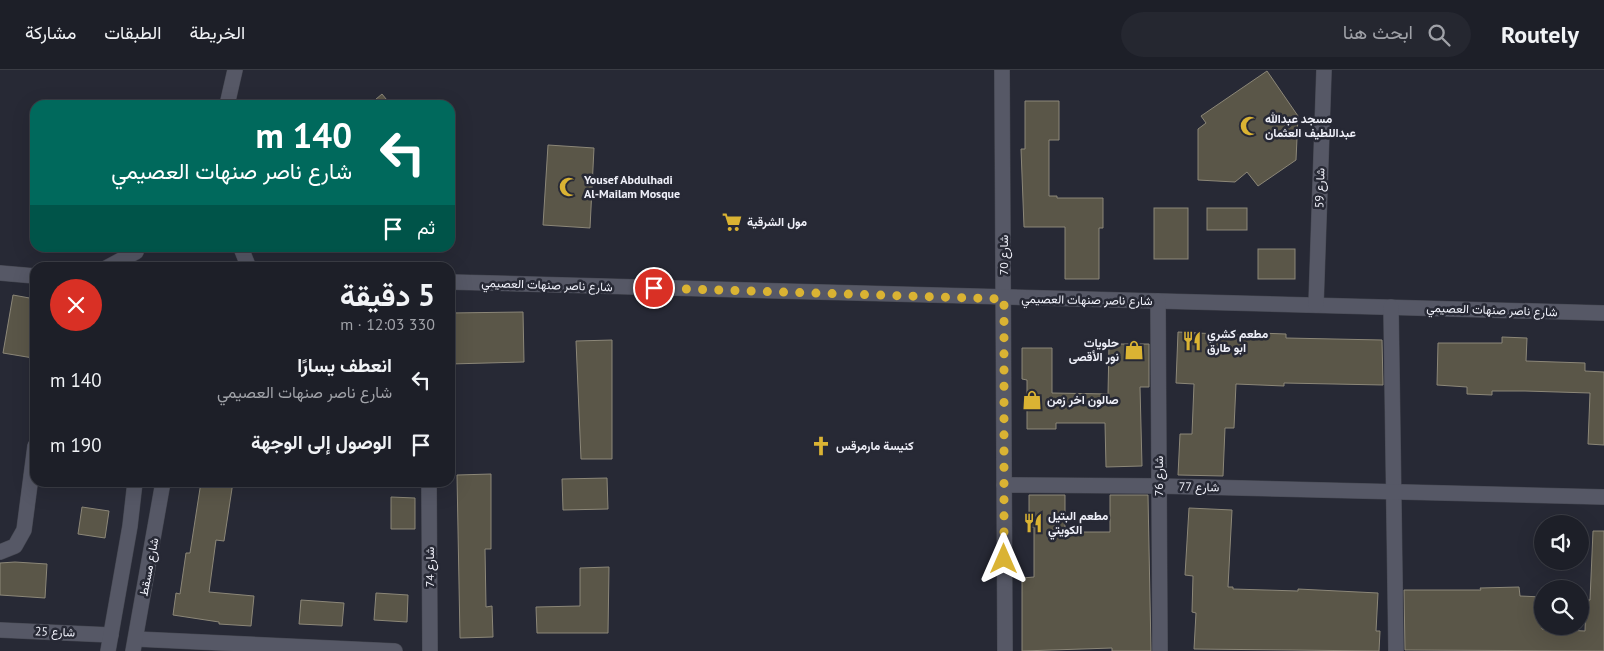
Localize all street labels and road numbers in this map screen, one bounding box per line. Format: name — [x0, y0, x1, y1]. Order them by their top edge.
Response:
street label: شارع 59 — [1311, 168, 1330, 209]
street label: شارع 70 — [996, 235, 1013, 275]
street label: شارع ناصر صنهات العصيمي — [481, 275, 613, 297]
street label: شارع ناصر صنهات العصيمي — [1021, 291, 1153, 311]
street label: شارع ناصر صنهات العصيمي — [1426, 300, 1558, 322]
street label: شارع 76 — [1151, 456, 1168, 496]
street label: شارع 77 — [1179, 479, 1219, 496]
street label: شارع مسقط — [136, 537, 163, 598]
street label: شارع 74 — [422, 547, 439, 587]
street label: شارع 25 — [34, 623, 75, 642]

